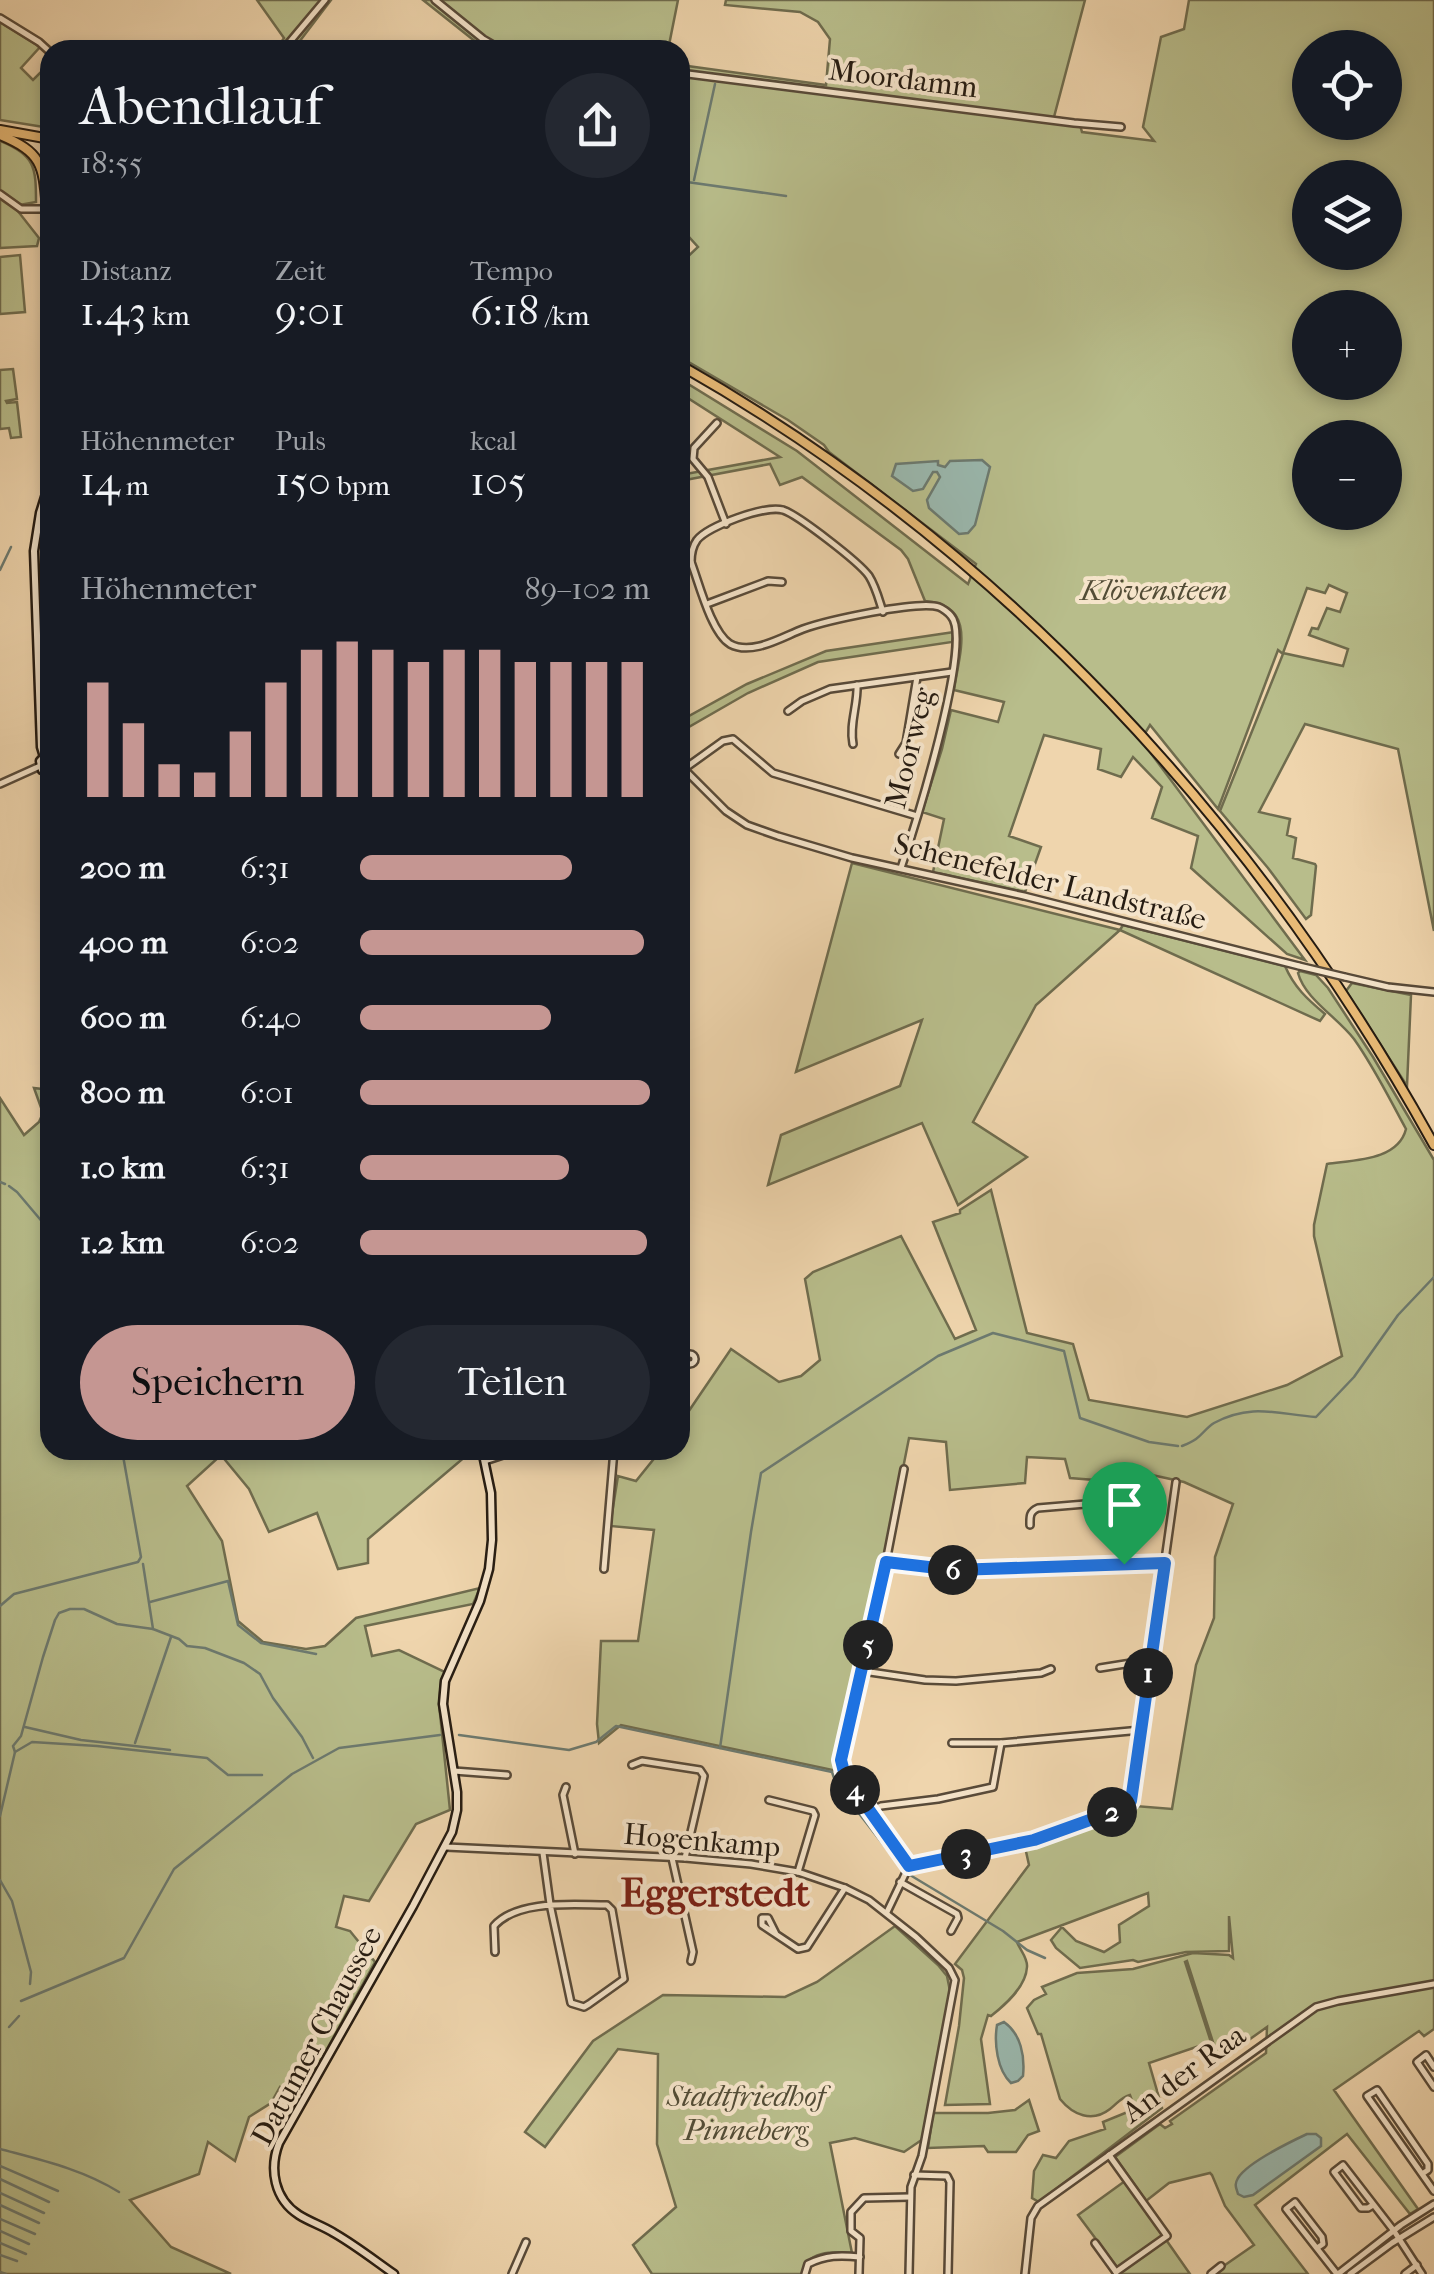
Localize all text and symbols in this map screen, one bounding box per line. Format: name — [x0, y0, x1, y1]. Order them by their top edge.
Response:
map controls — [1292, 30, 1402, 530]
button: locate — [1292, 30, 1402, 140]
street label: Moordamm — [827, 53, 980, 106]
button: share — [545, 73, 650, 178]
text: Abendlauf — [80, 74, 323, 138]
text: 18:55 — [80, 144, 143, 181]
button: layers — [1292, 160, 1402, 270]
text: Distanz — [80, 254, 172, 287]
text: Zeit — [275, 254, 326, 287]
text: Tempo — [470, 254, 553, 287]
text: 1.43 — [80, 287, 146, 336]
text: 9:01 — [275, 287, 345, 336]
text: 6:18 — [470, 287, 539, 336]
button: + — [1292, 290, 1402, 400]
text: km — [146, 299, 190, 332]
text: /km — [539, 299, 590, 332]
button: − — [1292, 420, 1402, 530]
text: Höhenmeter — [80, 424, 234, 457]
text: Puls — [275, 424, 326, 457]
text: kcal — [470, 424, 517, 457]
text: 14 — [80, 457, 120, 506]
text: 150 — [275, 457, 331, 506]
text: 105 — [470, 457, 526, 506]
text: m — [120, 469, 149, 502]
text: bpm — [331, 469, 390, 502]
text: Höhenmeter — [80, 570, 256, 607]
text: 89–102 m — [524, 570, 650, 607]
park label: Klövensteen — [1079, 573, 1227, 608]
street label: Moorweg — [878, 683, 942, 812]
street label: Schenefelder Landstraße — [890, 826, 1210, 938]
text: 200 m — [80, 849, 165, 886]
text: 6:31 — [240, 849, 290, 886]
text: 400 m — [80, 924, 168, 961]
text: 6:02 — [240, 924, 299, 961]
text: 600 m — [80, 999, 166, 1036]
text: 6:40 — [240, 999, 302, 1036]
text: 800 m — [80, 1074, 165, 1111]
text: 6:01 — [240, 1074, 294, 1111]
text: 1.0 km — [80, 1149, 165, 1186]
text: 6:31 — [240, 1149, 290, 1186]
text: 1.2 km — [80, 1224, 164, 1261]
text: 6:02 — [240, 1224, 299, 1261]
button: Speichern — [80, 1325, 355, 1440]
button: Teilen — [375, 1325, 650, 1440]
pin — [1082, 1462, 1167, 1565]
icon: arrive — [1097, 1477, 1152, 1532]
pin: 6 — [928, 1545, 978, 1595]
text: 6 — [945, 1553, 961, 1586]
pin: 5 — [843, 1620, 893, 1670]
text: 5 — [862, 1628, 874, 1661]
pin: 1 — [1123, 1648, 1173, 1698]
text: 1 — [1143, 1656, 1153, 1689]
pin: 4 — [830, 1765, 880, 1815]
text: 4 — [847, 1773, 863, 1806]
pin: 2 — [1087, 1787, 1137, 1837]
text: 2 — [1105, 1795, 1119, 1828]
street label: Hogenkamp — [622, 1817, 782, 1865]
pin: 3 — [941, 1829, 991, 1879]
text: 3 — [960, 1837, 972, 1870]
district label: Eggerstedt — [621, 1870, 810, 1916]
street label: Datumer Chaussee — [245, 1920, 390, 2151]
street label: An der Raa — [1115, 2017, 1253, 2131]
park label: Stadtfriedhof Pinneberg — [666, 2079, 832, 2148]

